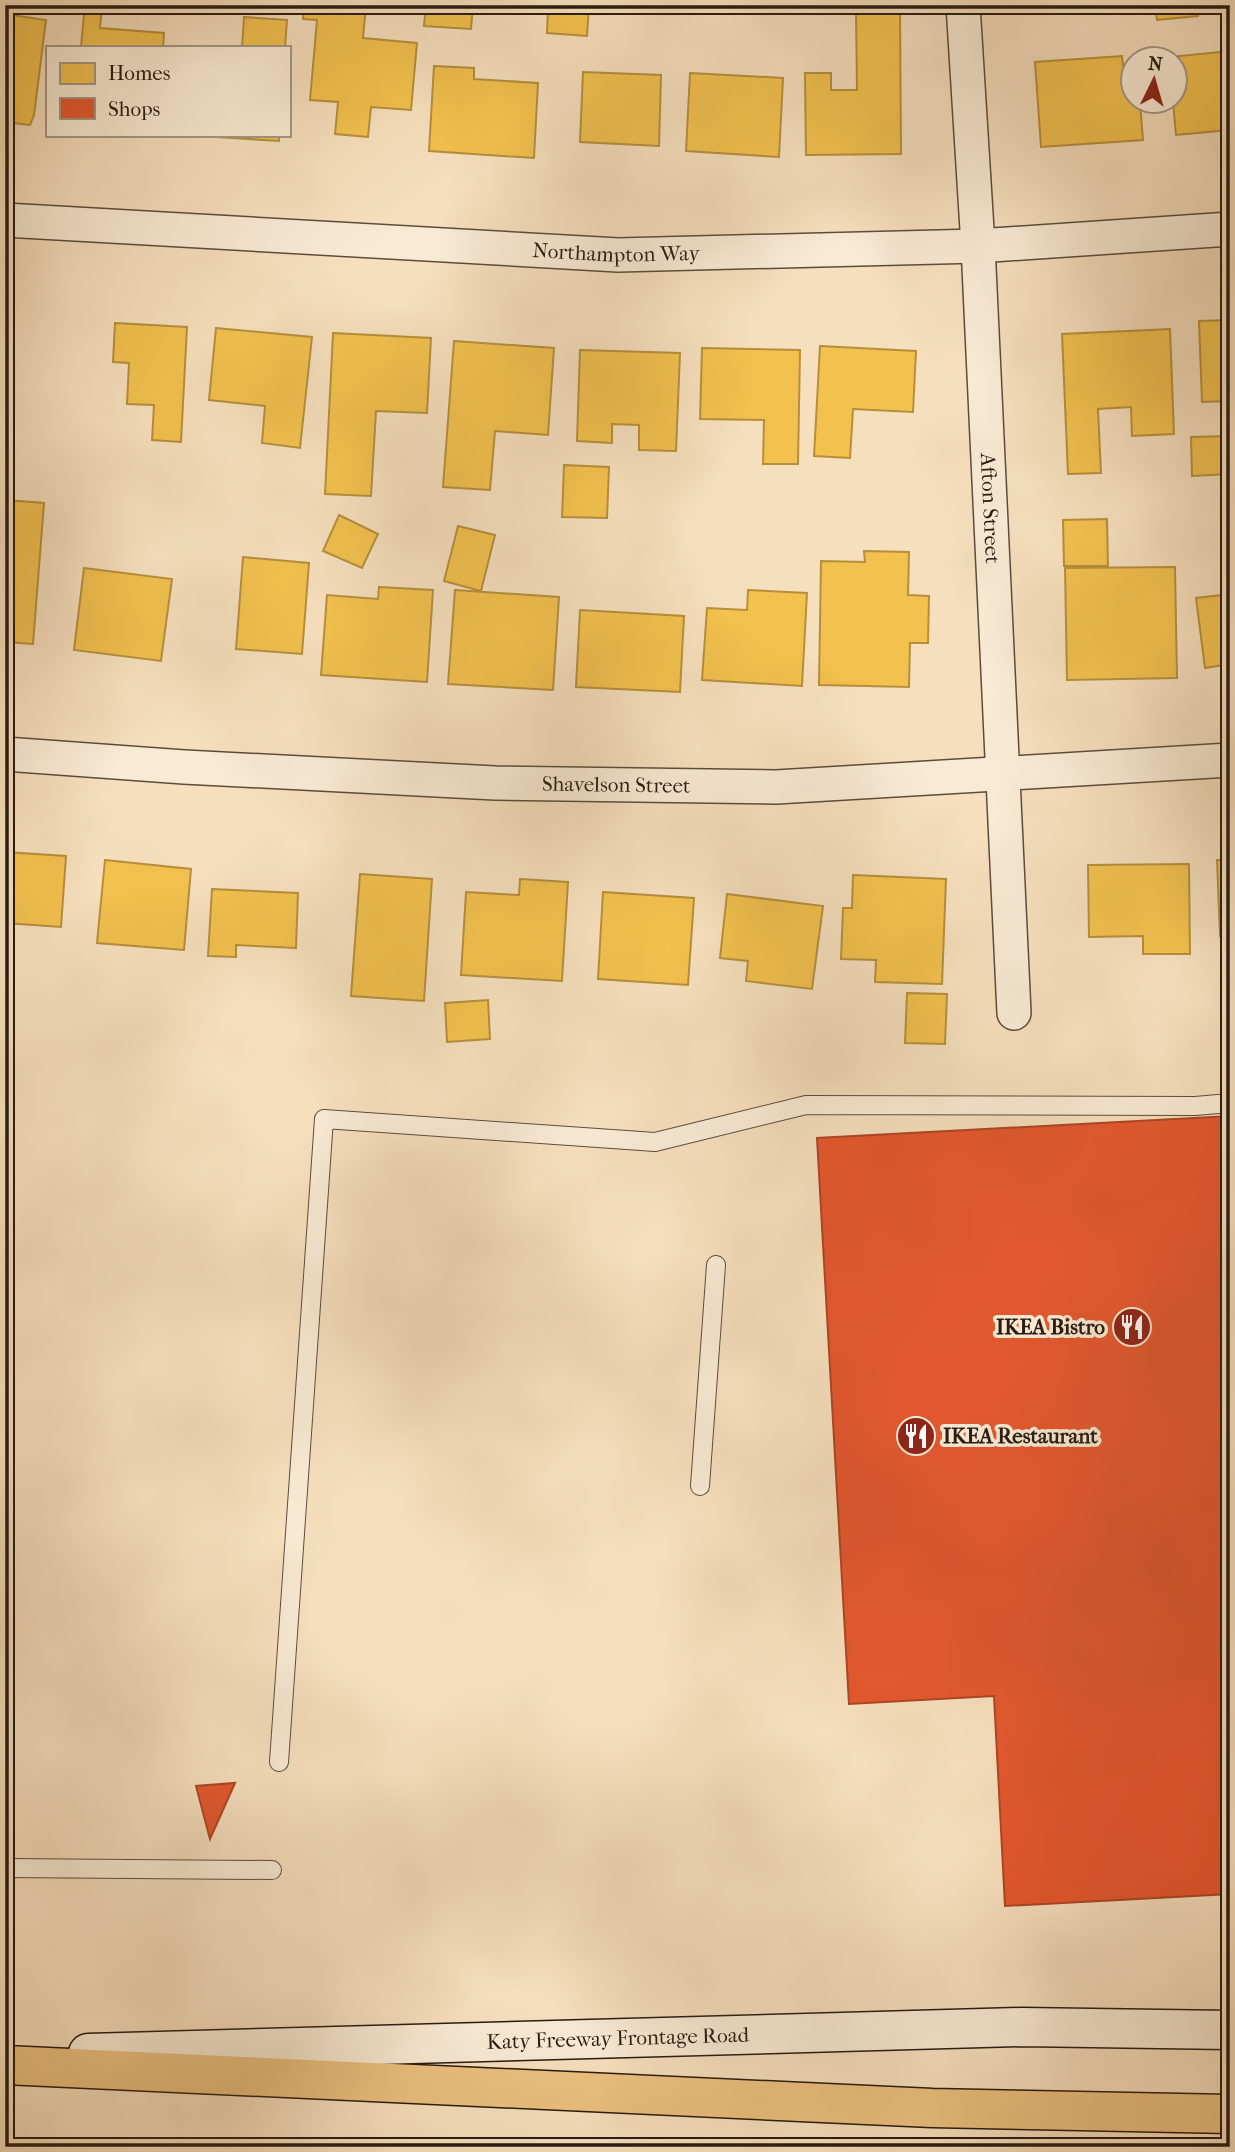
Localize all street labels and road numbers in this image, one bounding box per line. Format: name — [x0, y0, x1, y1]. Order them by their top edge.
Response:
street label: Northampton Way — [532, 238, 701, 267]
street label: Afton Street — [976, 451, 1005, 565]
street label: Shavelson Street — [542, 772, 691, 798]
street label: Katy Freeway Frontage Road — [486, 2023, 750, 2054]

